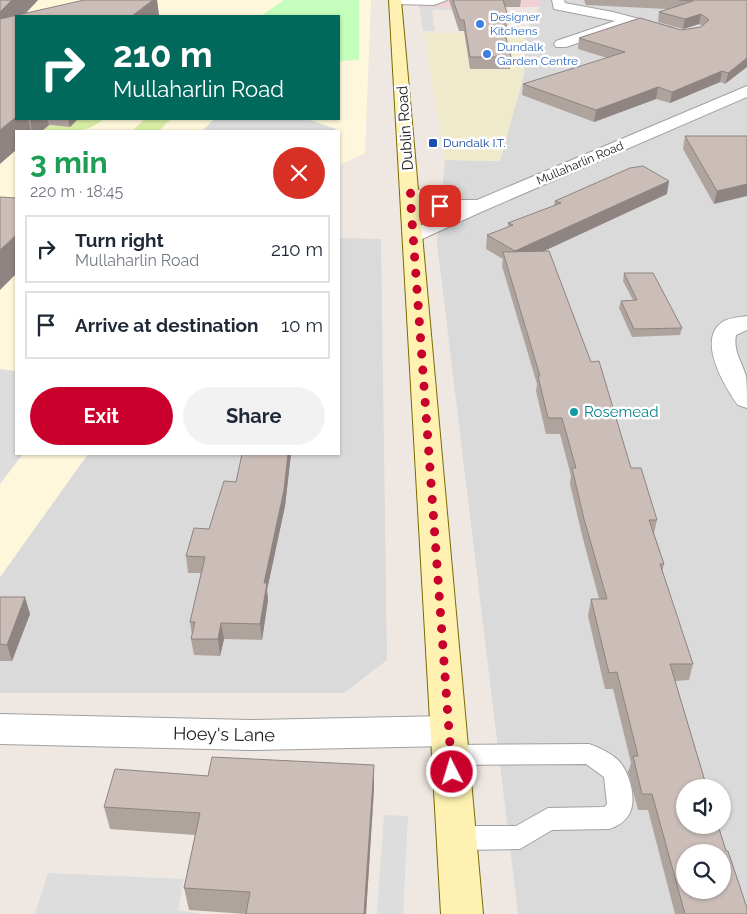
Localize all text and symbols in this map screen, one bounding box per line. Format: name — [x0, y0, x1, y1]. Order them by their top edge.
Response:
place label: Designer Kitchens — [490, 10, 540, 38]
marker: Designer Kitchens — [474, 18, 486, 30]
text: 210 m — [113, 34, 213, 75]
icon: right — [30, 35, 95, 100]
place label: Dundalk Garden Centre — [497, 40, 578, 68]
marker: Dundalk Garden Centre — [481, 48, 493, 60]
text: Mullaharlin Road — [113, 76, 284, 102]
street label: Dublin Road — [393, 85, 417, 171]
place label: Dundalk I.T. — [443, 136, 506, 150]
marker: Dundalk I.T. — [427, 137, 439, 149]
street label: Mullaharlin Road — [534, 138, 626, 188]
text: 3 min — [30, 145, 108, 180]
button: close — [273, 147, 325, 199]
text: 220 m · 18:45 — [30, 182, 123, 201]
pin — [419, 185, 461, 227]
icon: arrive — [426, 192, 454, 220]
text: Turn right — [75, 229, 164, 251]
icon: right — [32, 235, 60, 263]
text: 210 m — [271, 238, 323, 260]
text: Mullaharlin Road — [75, 251, 199, 270]
icon: arrive — [32, 311, 60, 339]
text: Arrive at destination — [75, 314, 259, 336]
text: 10 m — [281, 314, 323, 336]
button: Exit — [30, 387, 173, 445]
button: Share — [183, 387, 325, 445]
place label: Rosemead — [584, 403, 659, 421]
marker: Rosemead — [568, 406, 580, 418]
street label: Hoey's Lane — [173, 723, 276, 745]
position arrow — [425, 745, 477, 797]
map controls — [676, 779, 731, 899]
button: sound — [676, 779, 731, 834]
button: search — [676, 844, 731, 899]

